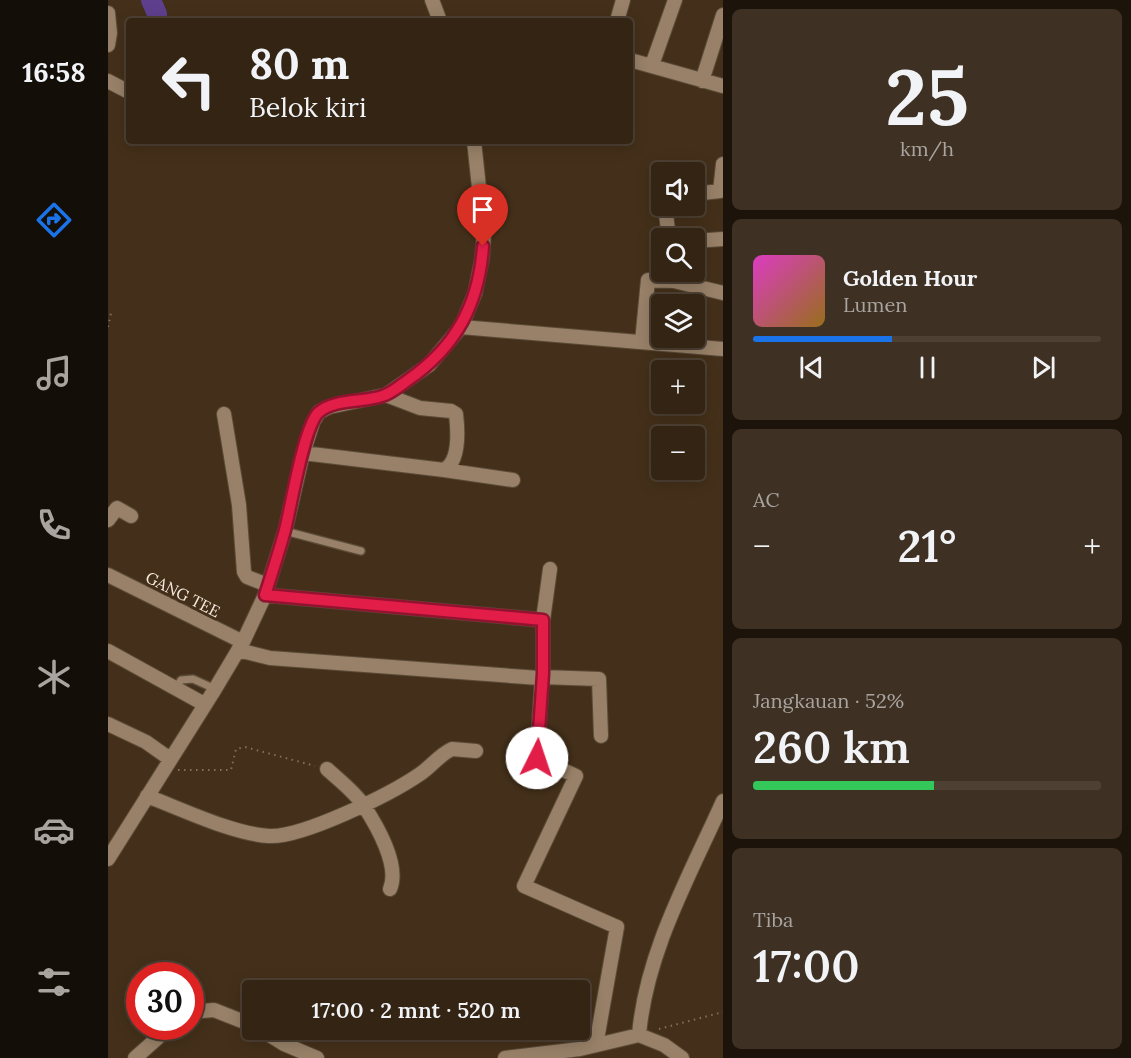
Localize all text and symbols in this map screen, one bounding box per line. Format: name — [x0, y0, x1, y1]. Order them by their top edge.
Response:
text: 80 m — [249, 37, 349, 91]
icon: left — [150, 42, 228, 120]
text: 25 — [885, 47, 969, 146]
text: 16:58 — [22, 55, 86, 89]
text: Belok kiri — [249, 90, 367, 124]
text: km/h — [900, 136, 954, 161]
map controls — [651, 162, 705, 480]
button: sound — [651, 162, 705, 216]
pin — [457, 184, 508, 246]
icon: arrive — [466, 193, 499, 226]
icon: directions — [33, 199, 75, 241]
button: search — [651, 228, 705, 282]
text: Golden Hour — [843, 264, 977, 292]
text: Lumen — [843, 292, 907, 317]
button: layers — [651, 294, 705, 348]
icon: previous — [795, 351, 828, 384]
icon: pause — [911, 351, 944, 384]
icon: next — [1027, 351, 1060, 384]
icon: music — [33, 352, 75, 394]
button: + — [651, 360, 705, 414]
button: − — [651, 426, 705, 480]
text: AC — [753, 487, 779, 512]
icon: phone — [33, 504, 75, 546]
text: 21° — [897, 517, 957, 574]
text: − — [753, 525, 771, 567]
text: + — [1083, 525, 1101, 567]
street label: GANG TEE — [142, 567, 224, 621]
icon: climate — [33, 656, 75, 698]
text: Jangkauan · 52% — [753, 688, 904, 713]
text: 260 km — [753, 718, 910, 775]
position arrow — [505, 726, 569, 790]
icon: car — [33, 809, 75, 851]
text: Tiba — [753, 907, 793, 932]
text: 17:00 — [753, 937, 860, 994]
icon: filters — [33, 961, 75, 1003]
speed limit sign: 30 — [126, 962, 204, 1040]
text: 17:00 · 2 mnt · 520 m — [311, 996, 521, 1024]

